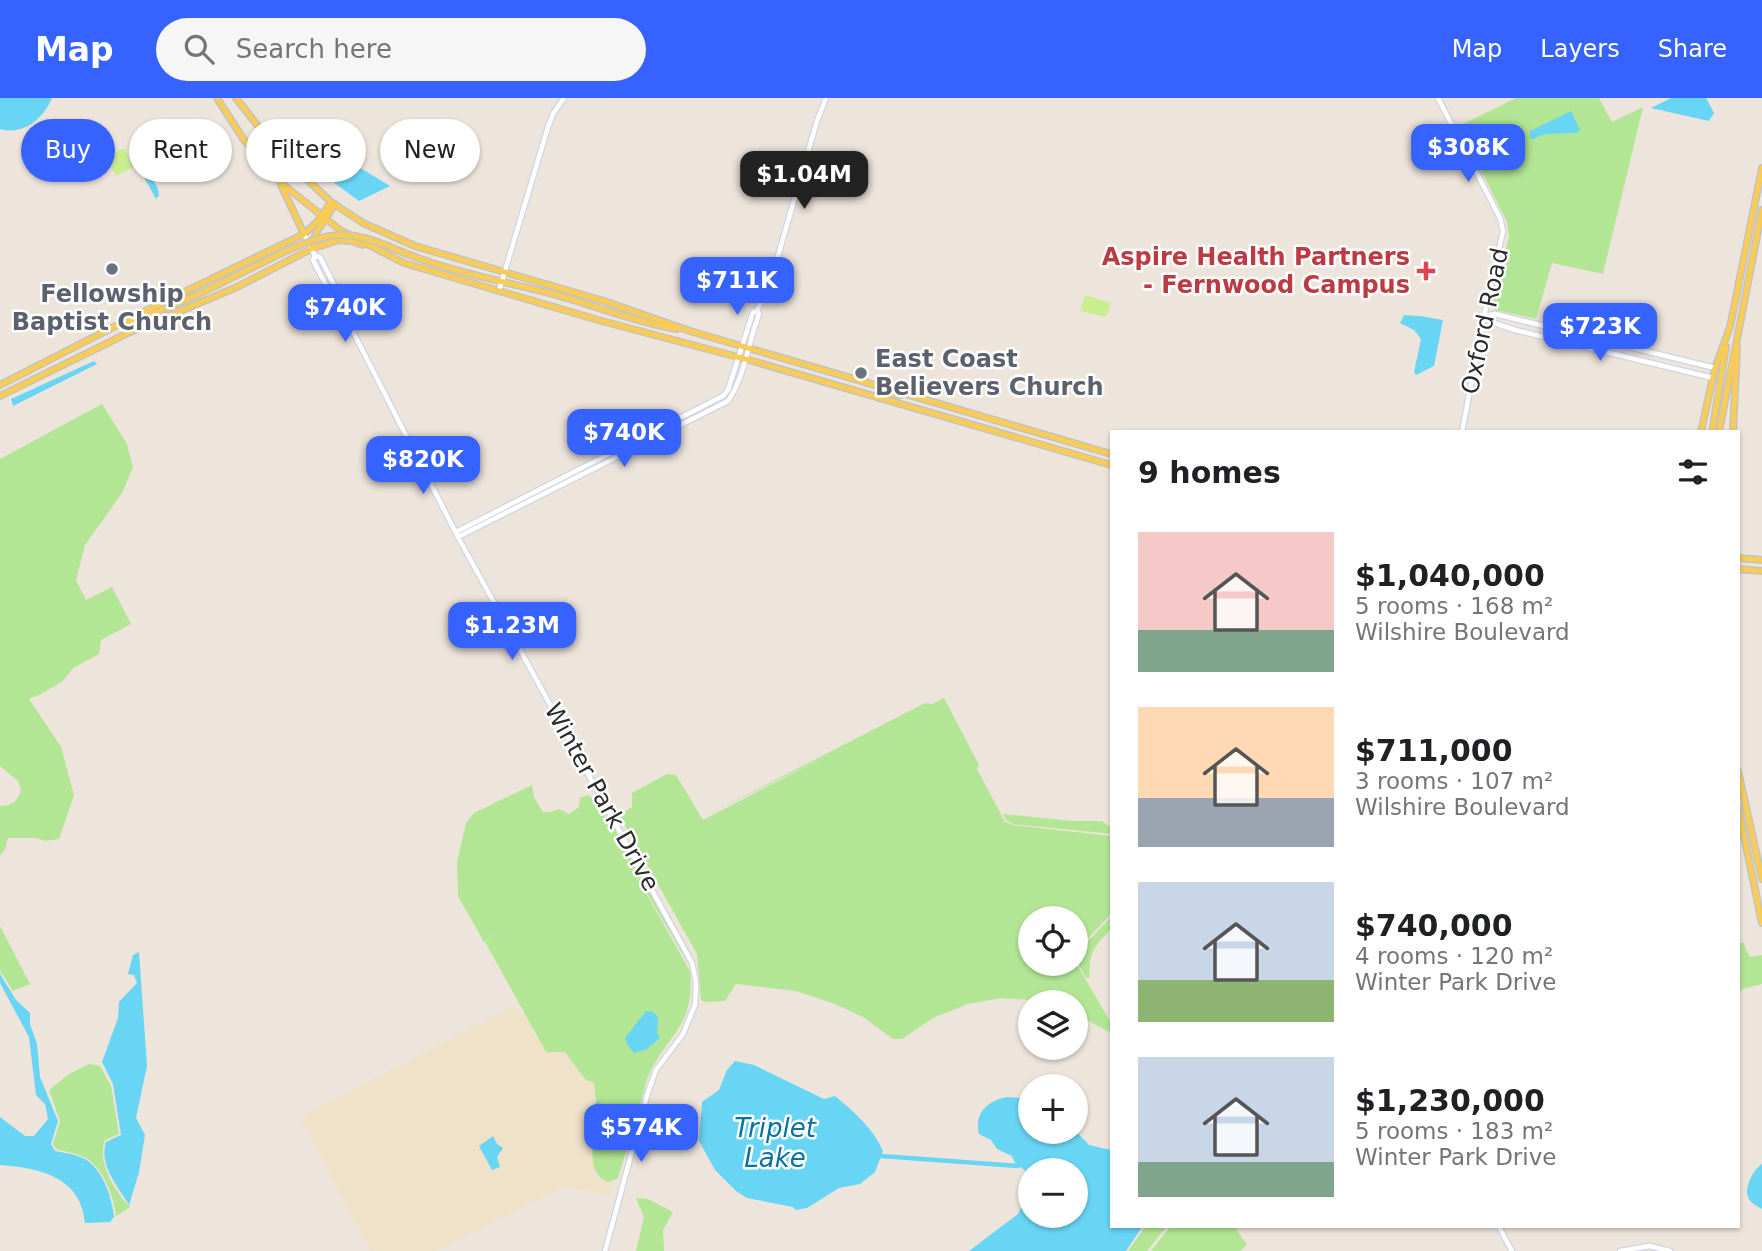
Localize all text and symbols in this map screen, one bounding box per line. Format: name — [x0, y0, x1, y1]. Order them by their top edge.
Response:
search box — [156, 18, 646, 81]
text: Map — [35, 30, 114, 69]
icon: search — [180, 30, 218, 68]
text: Search here — [236, 34, 392, 64]
text: Map — [1452, 35, 1502, 63]
text: Layers — [1540, 35, 1620, 63]
text: Share — [1658, 35, 1727, 63]
chip: Buy — [21, 119, 115, 182]
chip: Rent — [129, 119, 232, 182]
chip: Filters — [246, 119, 366, 182]
chip: New — [380, 119, 480, 182]
pin: $308K — [1419, 125, 1517, 184]
text: $308K — [1427, 134, 1509, 160]
pin: $1.04M — [747, 152, 861, 211]
text: $1.04M — [756, 161, 852, 187]
place label: Aspire Health Partners - Fernwood Campus — [1102, 243, 1410, 299]
street label: Oxford Road — [1456, 245, 1514, 397]
pin: $711K — [688, 258, 786, 317]
marker: Fellowship Baptist Church — [104, 261, 120, 277]
marker: Aspire Health Partners - Fernwood Campus — [1416, 261, 1436, 281]
text: $711K — [696, 267, 778, 293]
place label: Fellowship Baptist Church — [12, 280, 212, 336]
pin: $740K — [296, 285, 394, 344]
text: $740K — [304, 294, 386, 320]
pin: $723K — [1551, 303, 1649, 363]
text: $723K — [1559, 313, 1641, 339]
place label: East Coast Believers Church — [875, 345, 1104, 401]
marker: East Coast Believers Church — [853, 365, 869, 381]
pin: $740K — [575, 410, 673, 469]
text: $740K — [583, 419, 665, 445]
pin: $820K — [374, 436, 472, 496]
text: $820K — [382, 446, 464, 472]
icon: filters — [1674, 453, 1712, 491]
text: 9 homes — [1138, 455, 1281, 490]
text: $1,040,000 — [1355, 558, 1545, 593]
icon: home — [1194, 560, 1278, 644]
text: 5 rooms · 168 m² — [1355, 593, 1553, 619]
pin: $1.23M — [455, 602, 569, 662]
text: $1.23M — [464, 612, 560, 638]
text: Wilshire Boulevard — [1355, 619, 1570, 645]
street label: Winter Park Drive — [539, 698, 665, 896]
text: $711,000 — [1355, 733, 1513, 768]
icon: home — [1194, 735, 1278, 819]
text: 3 rooms · 107 m² — [1355, 768, 1553, 794]
text: Wilshire Boulevard — [1355, 794, 1570, 820]
map controls — [1018, 906, 1088, 1228]
button: locate — [1018, 906, 1088, 976]
text: $740,000 — [1355, 908, 1513, 943]
icon: home — [1194, 910, 1278, 994]
text: 4 rooms · 120 m² — [1355, 943, 1553, 969]
text: Winter Park Drive — [1355, 969, 1556, 995]
button: layers — [1018, 990, 1088, 1060]
button: + — [1018, 1074, 1088, 1144]
text: $1,230,000 — [1355, 1083, 1545, 1118]
icon: home — [1194, 1085, 1278, 1169]
pin: $574K — [592, 1104, 690, 1164]
water label: Triplet Lake — [734, 1113, 817, 1173]
text: $574K — [600, 1114, 682, 1140]
text: 5 rooms · 183 m² — [1355, 1118, 1553, 1144]
text: Winter Park Drive — [1355, 1144, 1556, 1170]
button: − — [1018, 1158, 1088, 1228]

